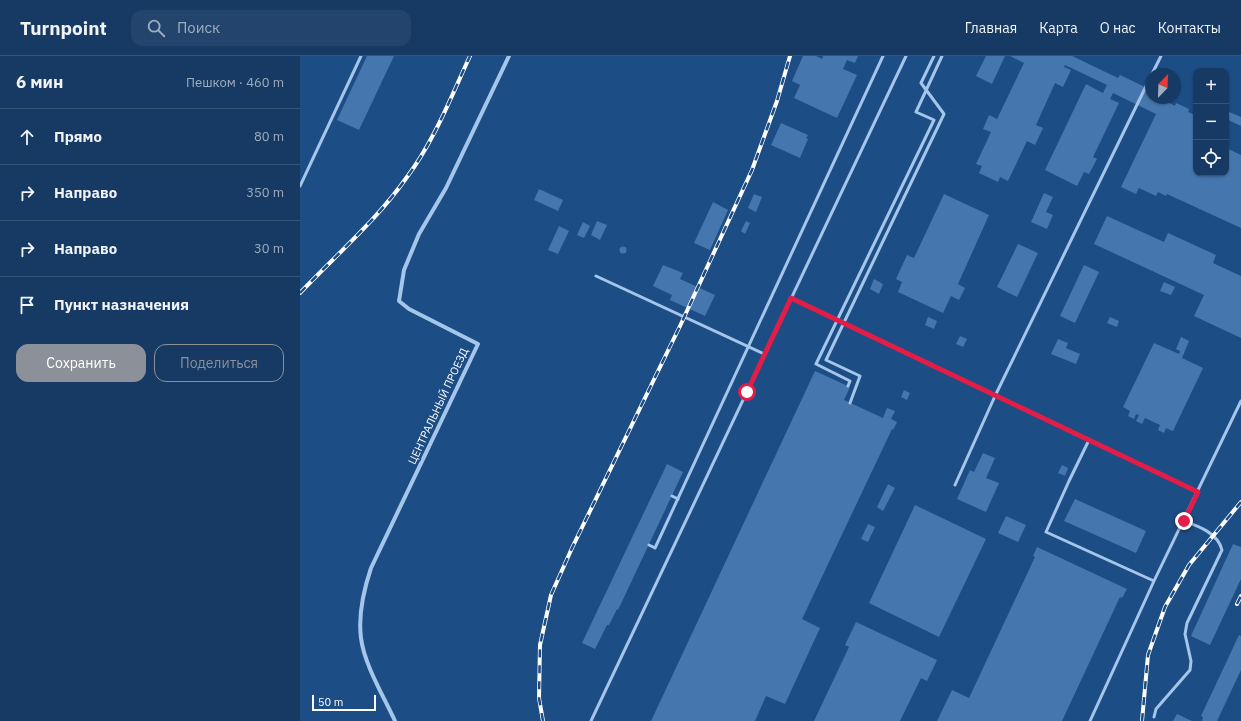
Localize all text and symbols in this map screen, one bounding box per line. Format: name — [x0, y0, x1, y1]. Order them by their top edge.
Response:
search box — [131, 10, 411, 46]
text: Turnpoint — [20, 16, 107, 40]
icon: search — [145, 17, 167, 39]
text: Поиск — [177, 18, 220, 37]
text: Главная — [965, 19, 1017, 37]
text: Карта — [1039, 19, 1078, 37]
text: О нас — [1100, 19, 1136, 37]
text: Контакты — [1158, 19, 1221, 37]
north arrow — [1145, 68, 1181, 104]
map controls — [1193, 68, 1229, 176]
button: + — [1193, 68, 1229, 104]
text: 6 мин — [16, 71, 63, 93]
text: Пешком · 460 m — [186, 74, 284, 91]
button: − — [1193, 104, 1229, 140]
icon: ahead — [16, 126, 38, 148]
text: Прямо — [54, 127, 102, 146]
text: 80 m — [254, 128, 284, 145]
button: locate — [1193, 140, 1229, 176]
icon: right — [16, 182, 38, 204]
text: Направо — [54, 183, 117, 202]
text: 350 m — [246, 184, 284, 201]
icon: right — [16, 238, 38, 260]
text: Направо — [54, 239, 117, 258]
text: 30 m — [254, 240, 284, 257]
icon: arrive — [16, 294, 38, 316]
text: Пункт назначения — [54, 295, 189, 314]
button: Сохранить — [16, 344, 146, 382]
button: Поделиться — [154, 344, 284, 382]
street label: ЦЕНТРАЛЬНЫЙ ПРОЕЗД — [405, 346, 471, 466]
route start — [738, 383, 756, 401]
route end — [1175, 512, 1193, 530]
scale bar — [312, 693, 376, 712]
text: 50 m — [318, 695, 343, 709]

